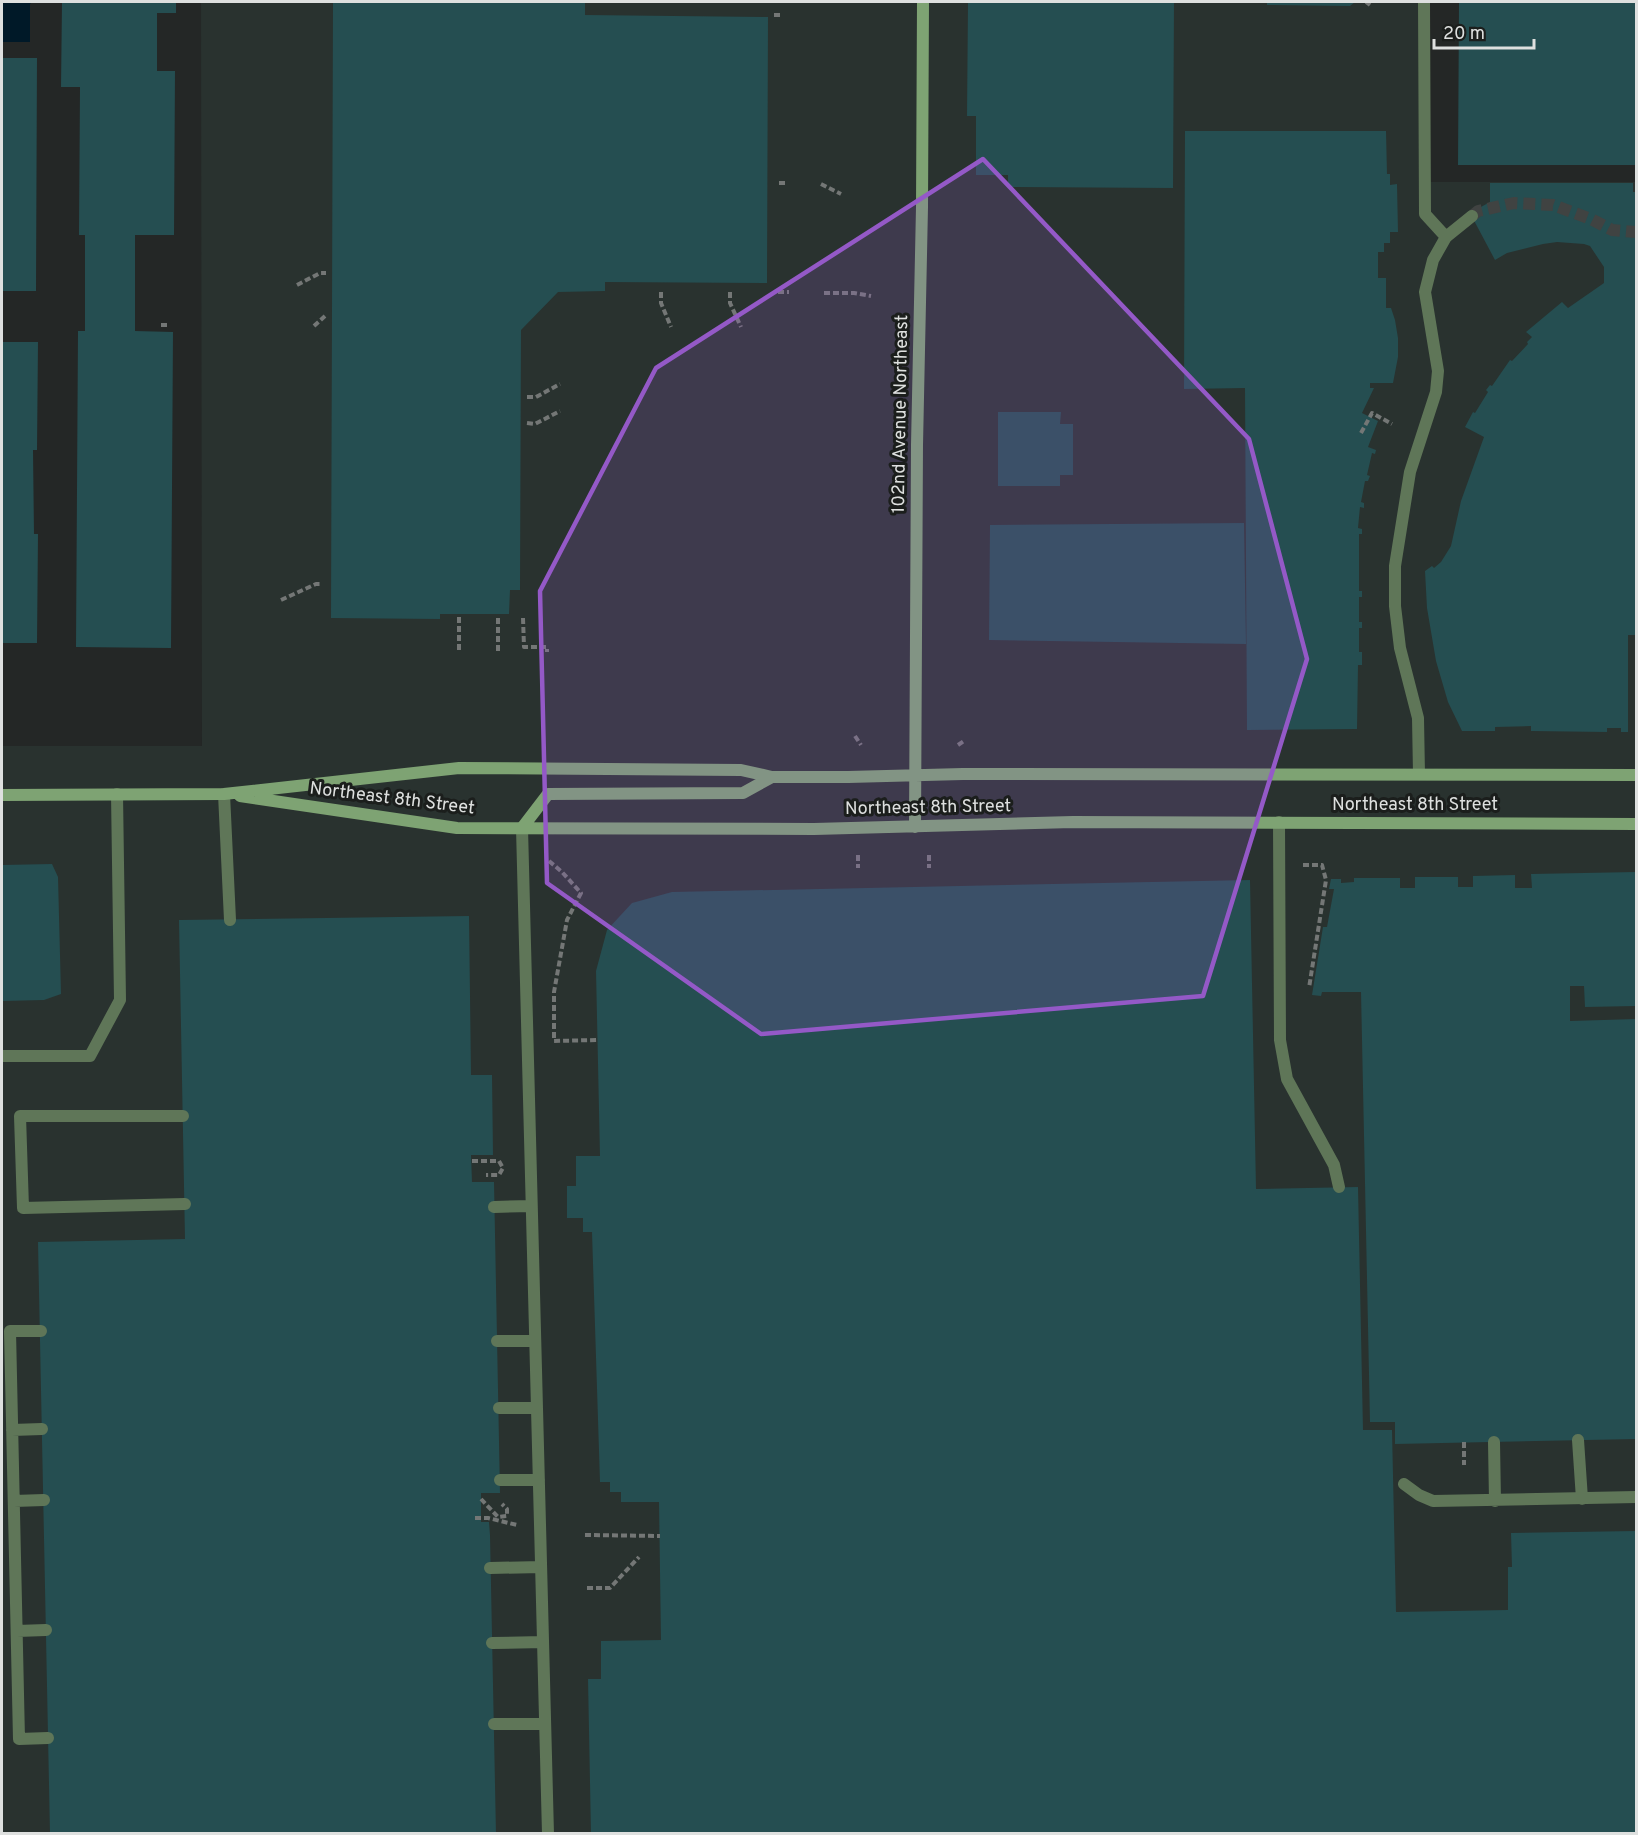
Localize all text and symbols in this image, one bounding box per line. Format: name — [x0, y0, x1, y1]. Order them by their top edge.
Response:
scale bar — [1434, 12, 1534, 50]
text: 20 m — [1443, 23, 1485, 46]
street label: 102nd Avenue Northeast — [888, 314, 914, 514]
street label: Northeast 8th Street — [308, 777, 476, 821]
street label: Northeast 8th Street — [1332, 794, 1498, 817]
street label: Northeast 8th Street — [845, 795, 1011, 821]

